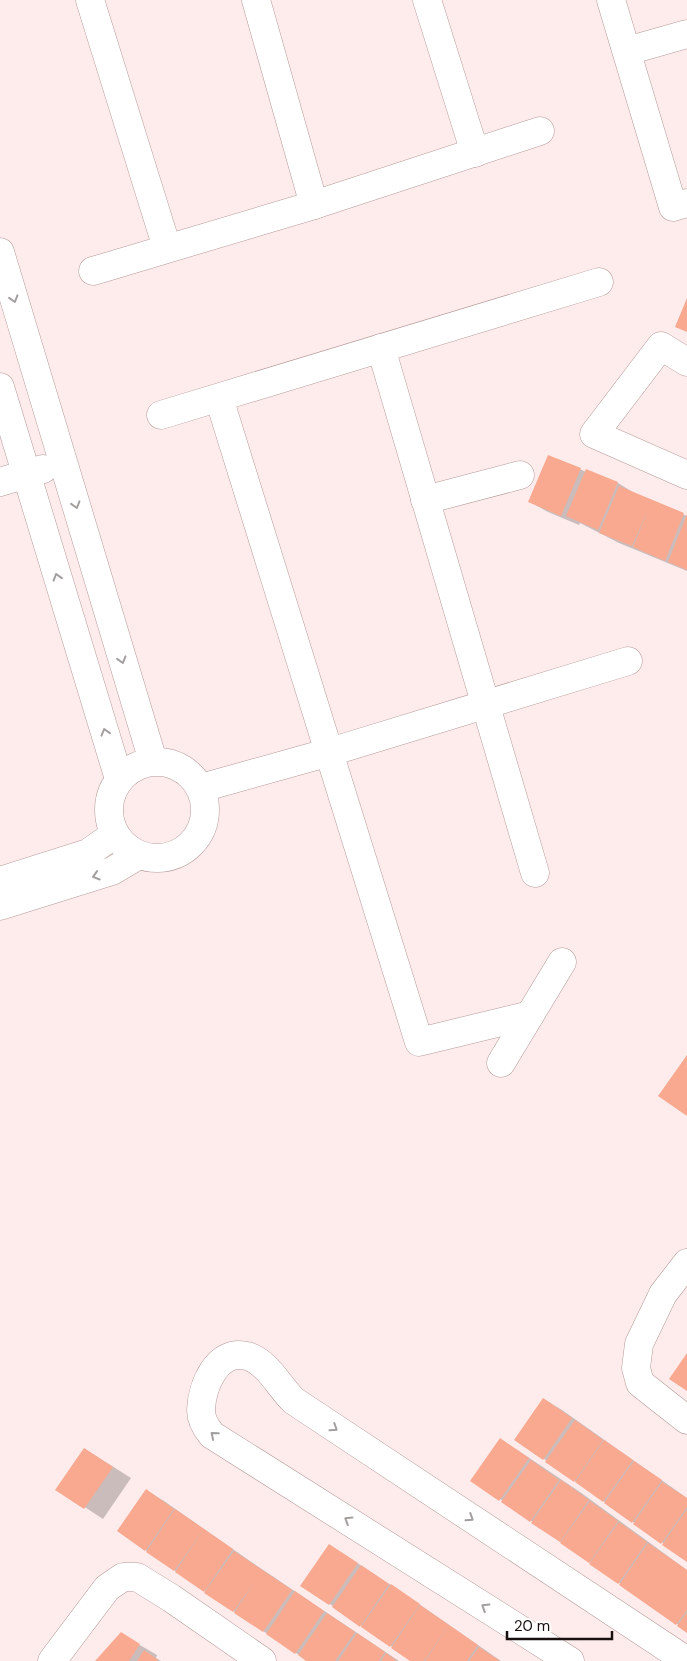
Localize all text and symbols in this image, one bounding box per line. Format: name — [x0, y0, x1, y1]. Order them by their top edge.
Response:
one-way arrow — [8, 294, 18, 302]
one-way arrow — [70, 500, 80, 508]
one-way arrow — [53, 573, 63, 581]
one-way arrow — [117, 656, 127, 664]
one-way arrow — [100, 728, 110, 737]
one-way arrow — [92, 871, 100, 881]
one-way arrow — [329, 1422, 338, 1431]
one-way arrow — [211, 1432, 220, 1440]
one-way arrow — [465, 1511, 474, 1521]
one-way arrow — [344, 1516, 353, 1526]
one-way arrow — [481, 1603, 490, 1613]
scale bar — [507, 1608, 612, 1640]
text: 20 m — [514, 1616, 550, 1636]

